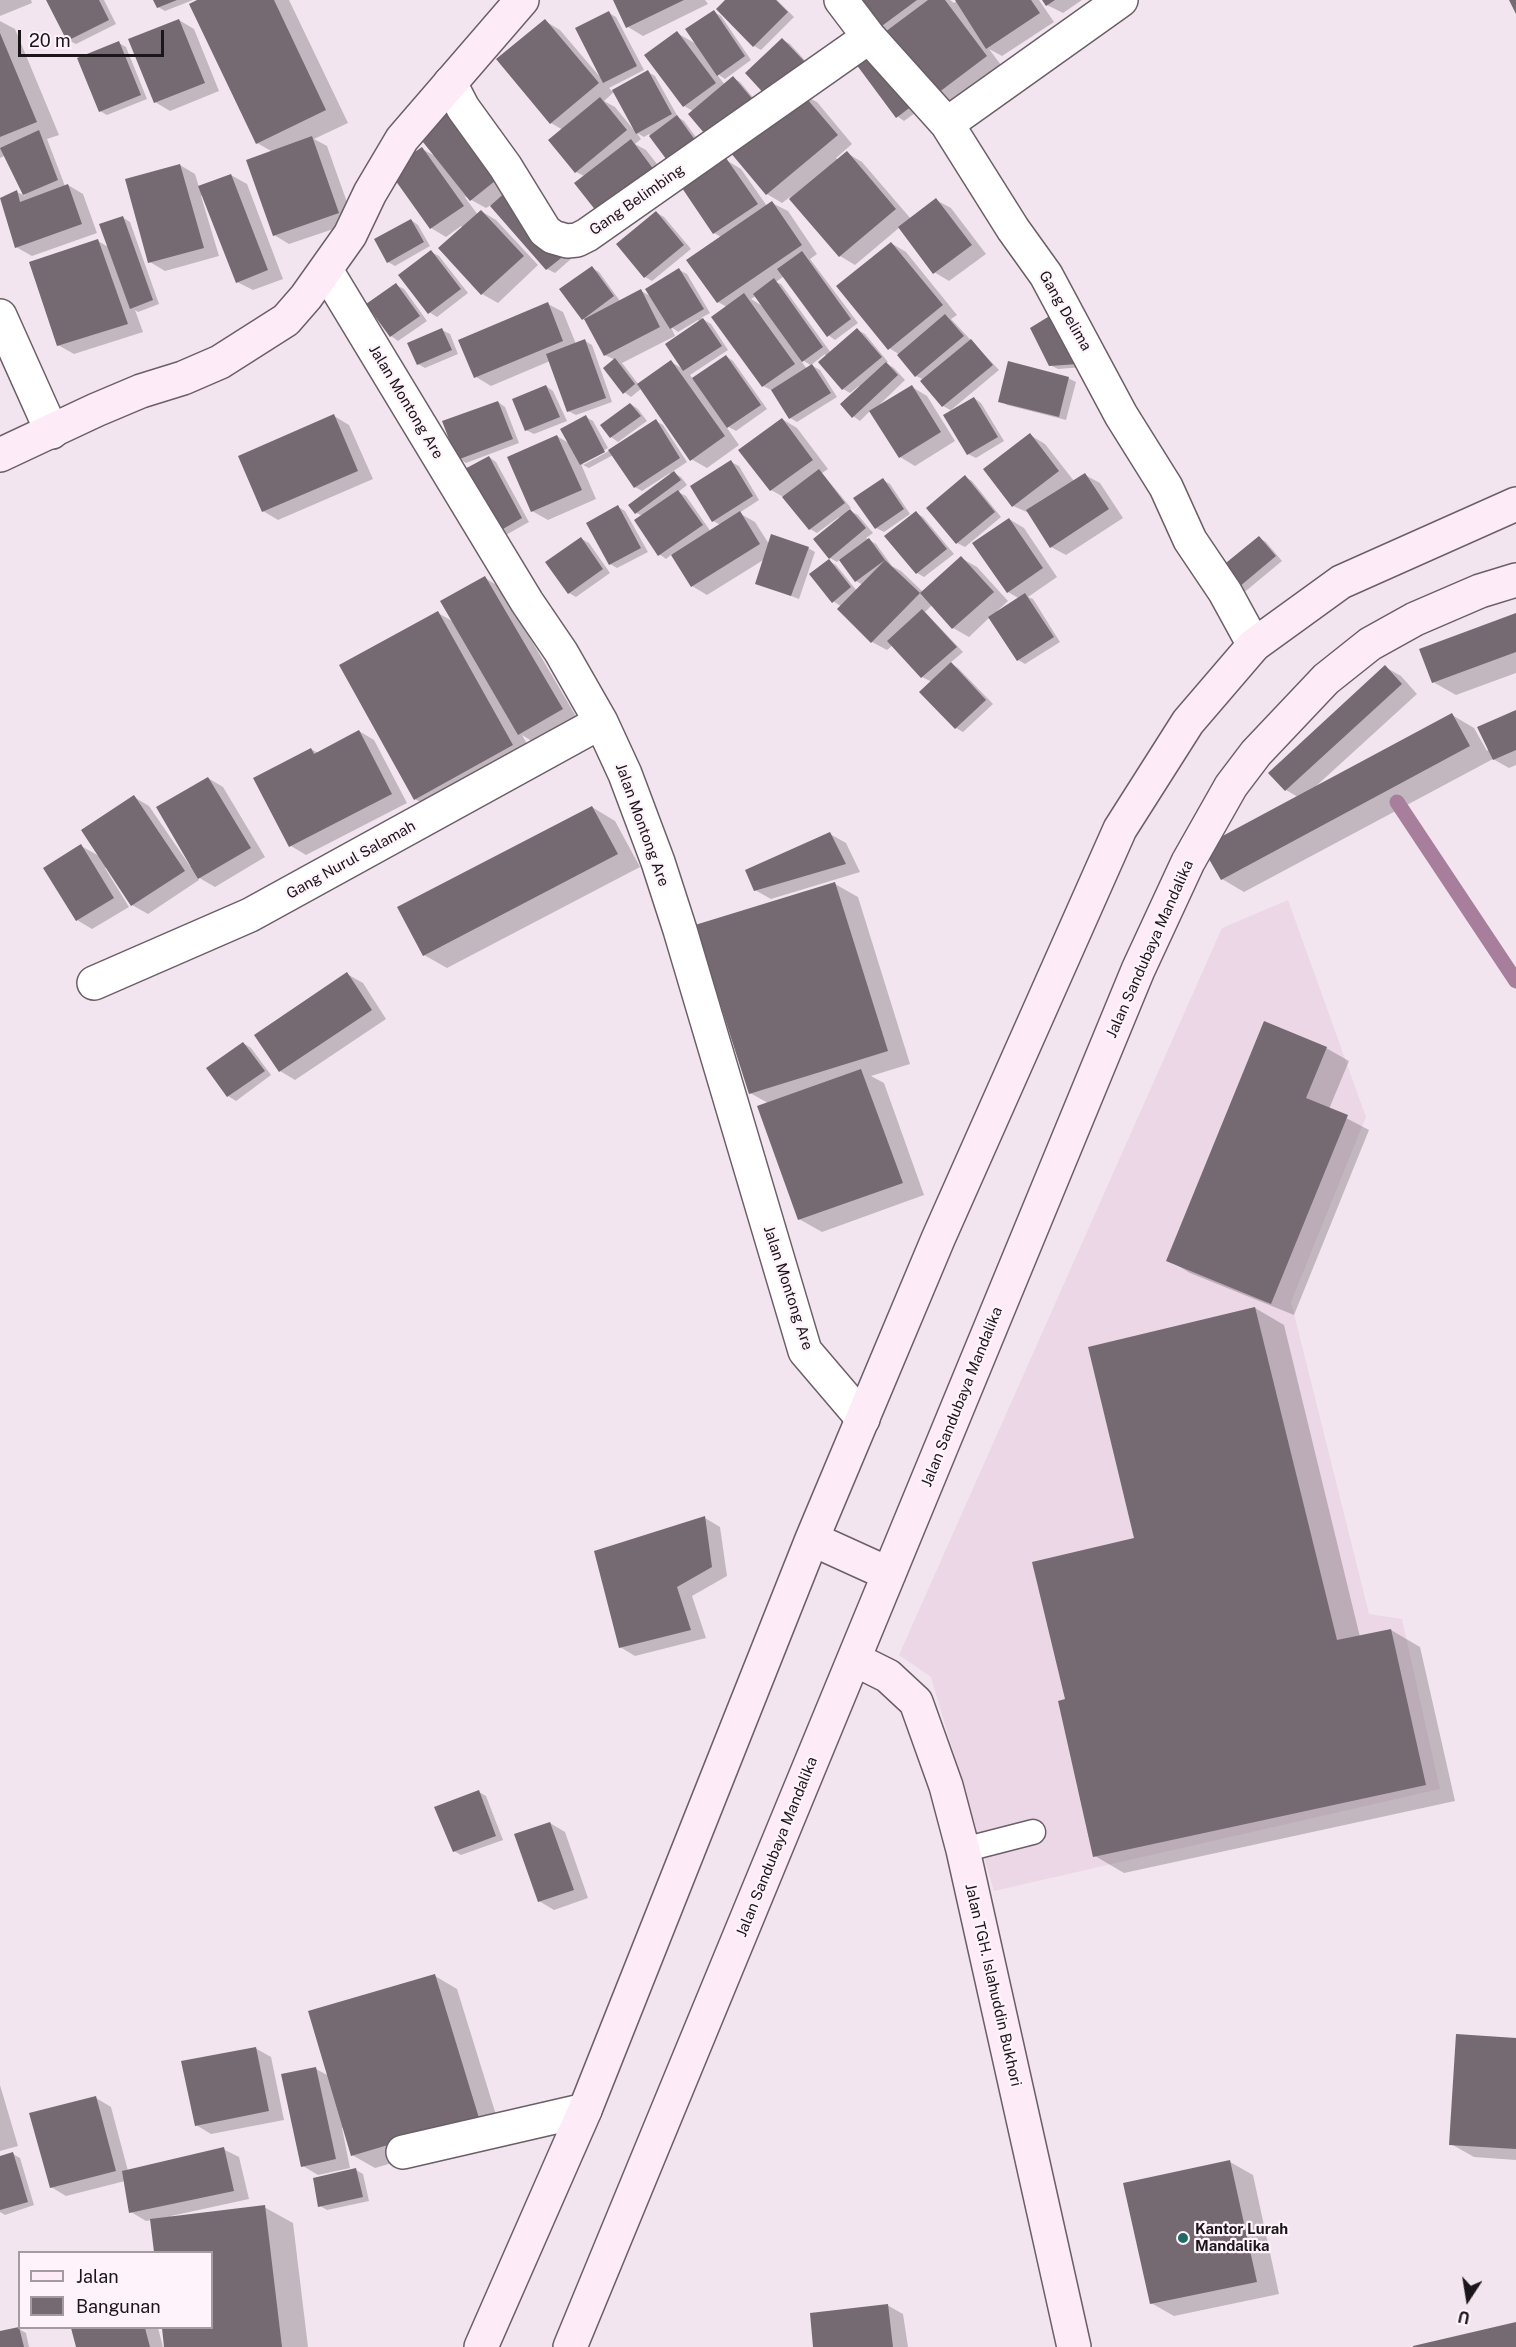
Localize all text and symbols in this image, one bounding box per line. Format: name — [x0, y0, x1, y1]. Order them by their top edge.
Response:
scale bar — [21, 18, 166, 56]
text: 20 m — [29, 30, 71, 51]
street label: Gang Belimbing — [586, 161, 688, 239]
street label: Gang Delima — [1035, 268, 1095, 354]
street label: Jalan Montong Are — [365, 342, 447, 462]
street label: Jalan Montong Are — [611, 761, 673, 889]
street label: Gang Nurul Salamah — [283, 817, 419, 903]
street label: Jalan Sandubaya Mandalika — [1103, 857, 1197, 1041]
street label: Jalan Montong Are — [759, 1223, 817, 1353]
street label: Jalan Sandubaya Mandalika — [918, 1304, 1006, 1490]
street label: Jalan Sandubaya Mandalika — [733, 1754, 821, 1940]
street label: Jalan TGH. Islahuddin Bukhori — [961, 1882, 1025, 2088]
place label: Kantor Lurah Mandalika — [1195, 2220, 1288, 2255]
marker: Kantor Lurah Mandalika — [1176, 2231, 1190, 2245]
legend — [18, 2251, 213, 2329]
text: Jalan — [76, 2266, 119, 2287]
north arrow — [1438, 2269, 1498, 2329]
text: Bangunan — [76, 2296, 161, 2317]
text: U — [1457, 2307, 1472, 2328]

